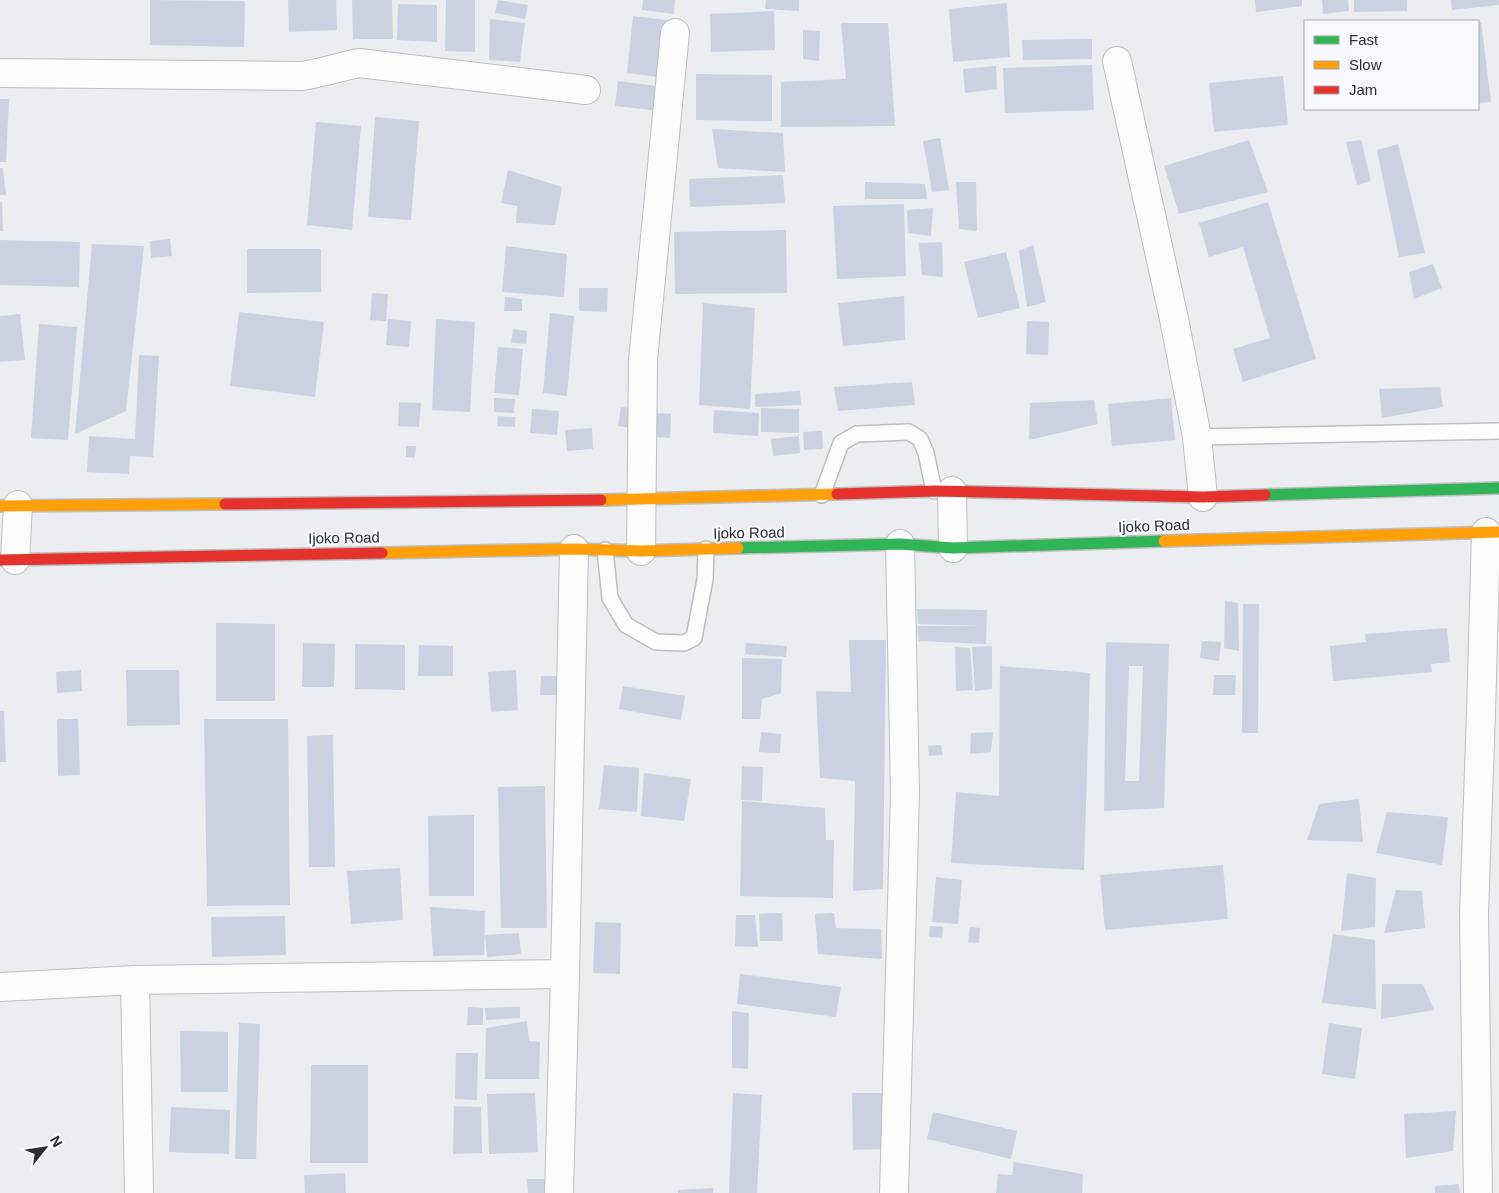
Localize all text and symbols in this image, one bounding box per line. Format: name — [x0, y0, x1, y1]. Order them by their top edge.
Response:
legend — [1304, 20, 1479, 110]
text: Fast — [1349, 31, 1379, 48]
text: Slow — [1349, 56, 1382, 73]
text: Jam — [1349, 81, 1377, 98]
street label: Ijoko Road — [1118, 516, 1190, 535]
street label: Ijoko Road — [713, 523, 785, 542]
street label: Ijoko Road — [308, 528, 380, 547]
north arrow — [20, 1123, 70, 1173]
text: N — [47, 1133, 66, 1150]

